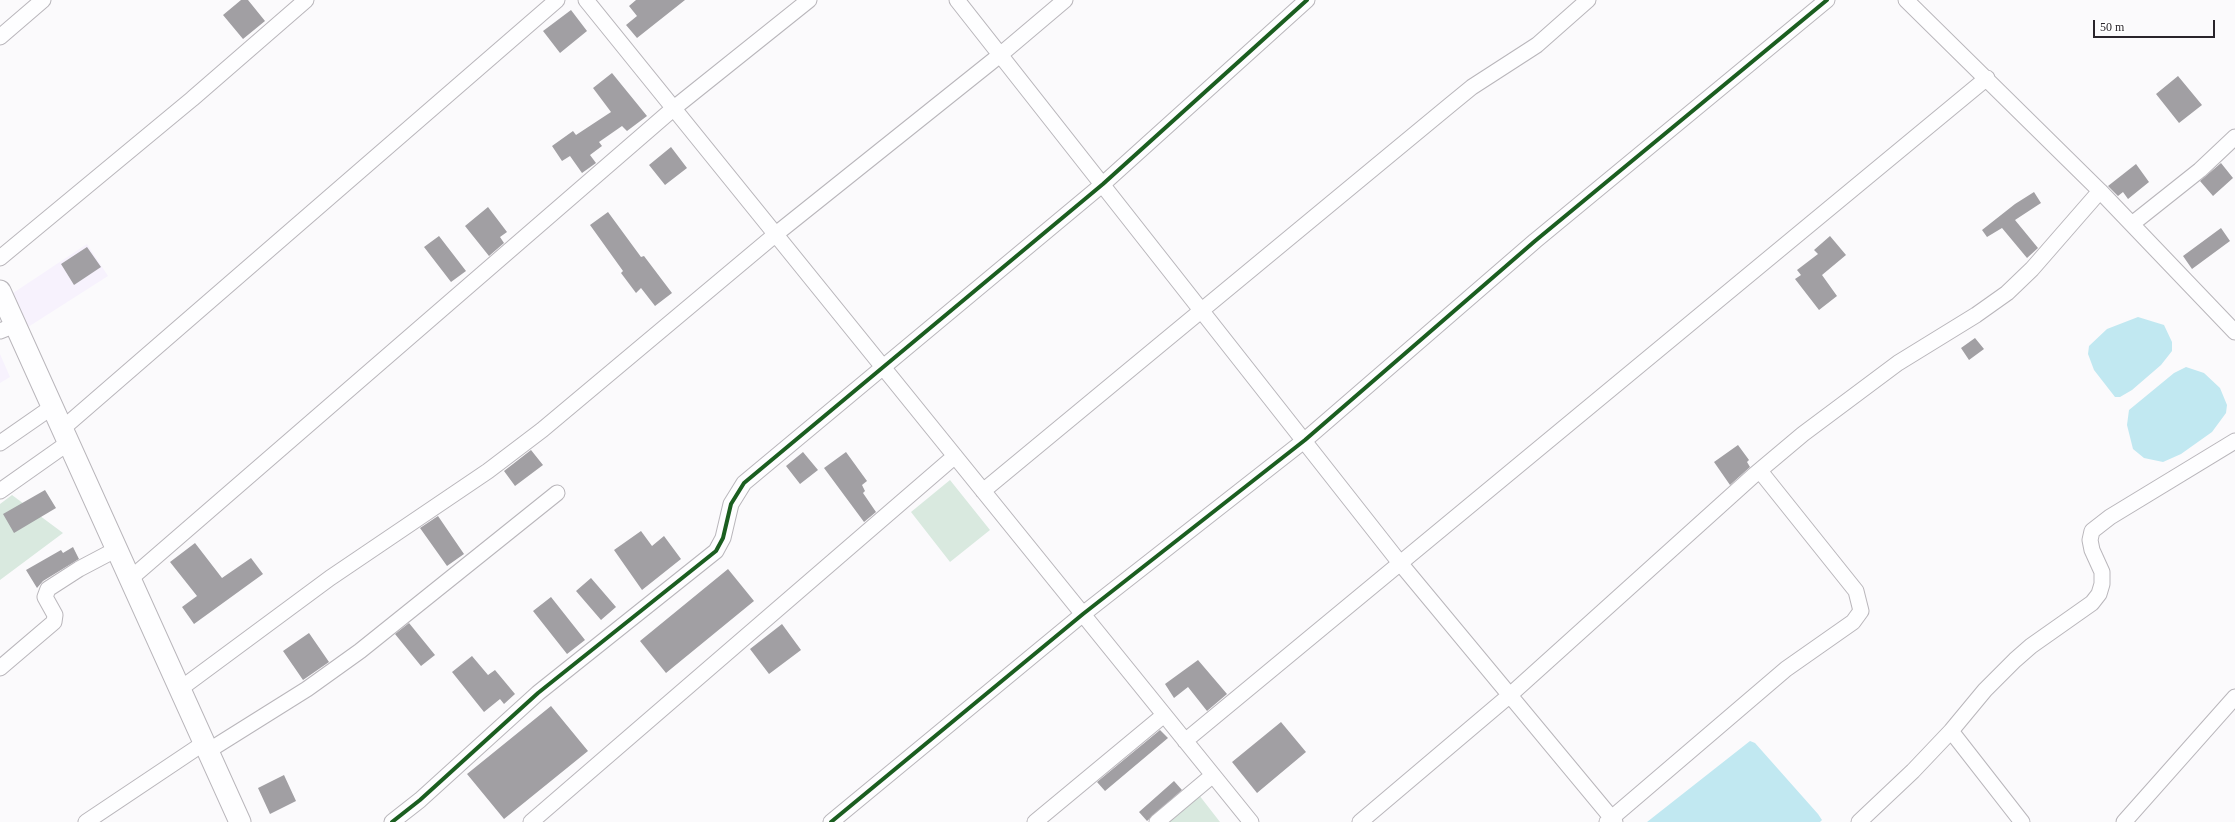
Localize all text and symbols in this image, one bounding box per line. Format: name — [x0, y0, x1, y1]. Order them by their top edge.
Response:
scale bar — [2095, 12, 2217, 38]
text: 50 m — [2100, 20, 2124, 34]

